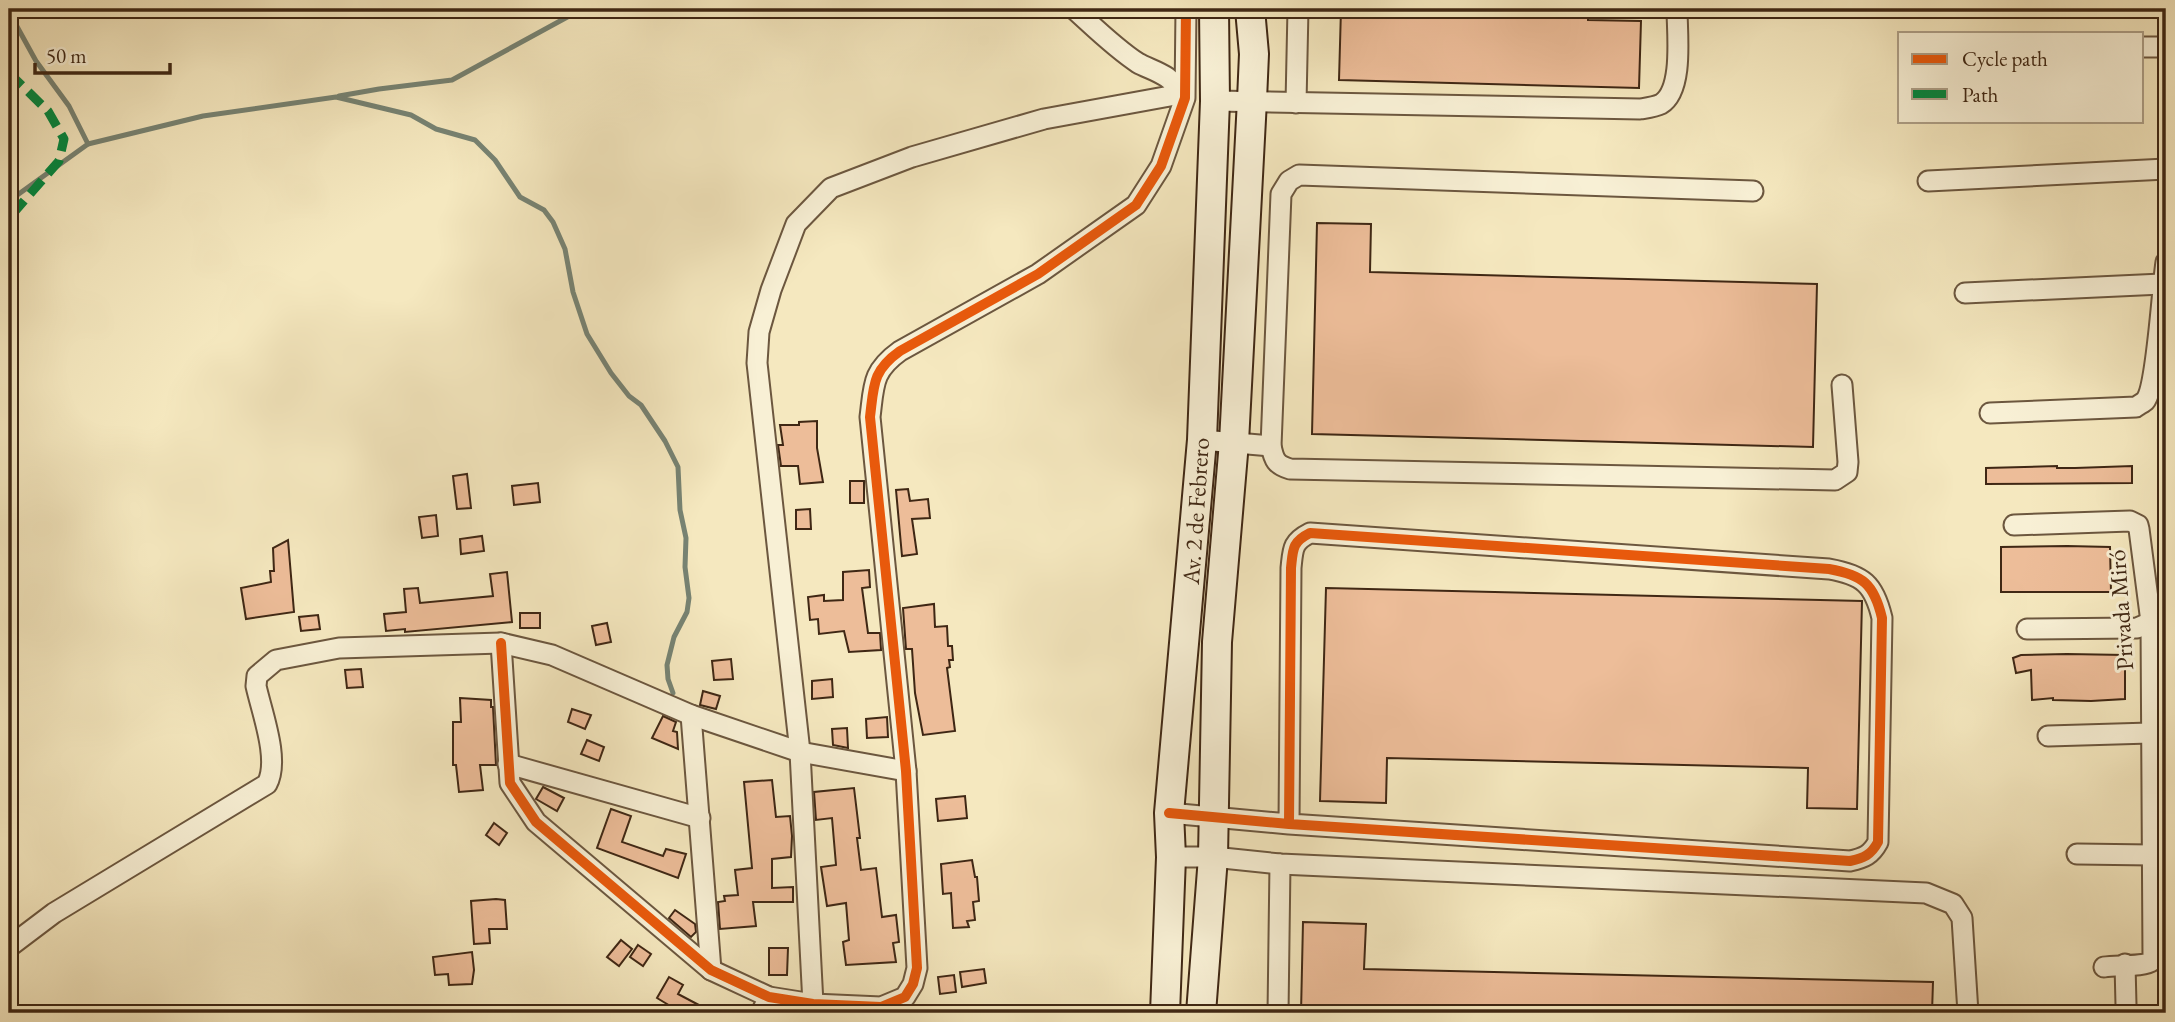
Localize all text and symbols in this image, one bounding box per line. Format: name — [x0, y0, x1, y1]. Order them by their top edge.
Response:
scale bar — [35, 32, 170, 76]
legend — [1898, 32, 2144, 122]
text: 50 m — [46, 42, 87, 69]
text: Cycle path — [1962, 45, 2048, 72]
text: Path — [1962, 81, 1999, 108]
street label: Av. 2 de Febrero — [1175, 436, 1216, 586]
street label: Privada Miró — [2101, 549, 2140, 671]

